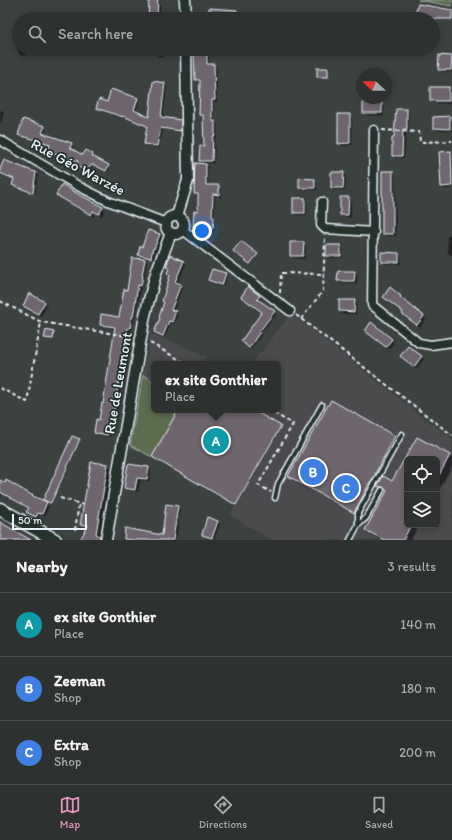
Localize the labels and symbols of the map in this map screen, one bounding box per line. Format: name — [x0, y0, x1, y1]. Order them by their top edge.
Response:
north arrow — [356, 68, 392, 104]
street label: Rue Géo Warzée — [28, 135, 128, 199]
your location — [192, 221, 212, 241]
street label: Rue de Leumont — [100, 330, 136, 436]
pin: A — [203, 426, 229, 456]
pin: B — [300, 457, 326, 487]
pin: C — [333, 473, 359, 503]
scale bar — [12, 512, 87, 531]

